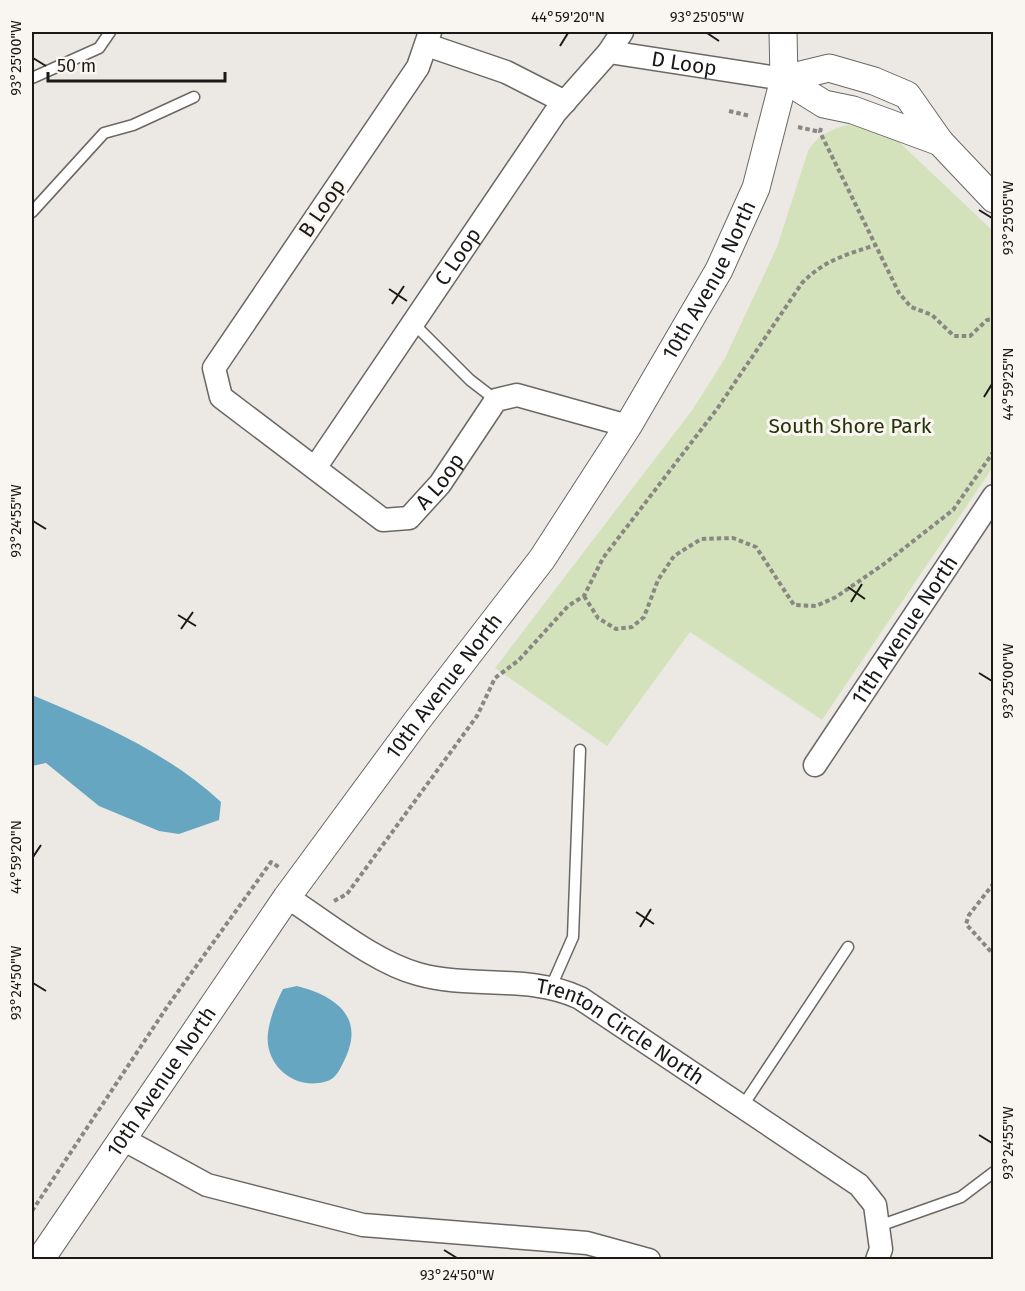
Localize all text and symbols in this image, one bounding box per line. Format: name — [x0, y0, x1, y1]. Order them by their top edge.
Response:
text: 44°59'20"N — [531, 8, 605, 26]
text: 93°25'05"W — [670, 8, 745, 26]
text: 93°25'00"W — [7, 20, 25, 96]
scale bar — [48, 45, 225, 83]
street label: D Loop — [649, 46, 719, 81]
text: 50 m — [57, 55, 96, 77]
street label: B Loop — [293, 174, 351, 242]
text: 93°25'05"W — [999, 180, 1017, 255]
street label: 10th Avenue North — [657, 197, 762, 364]
street label: C Loop — [429, 223, 487, 291]
text: 44°59'25"N — [999, 348, 1017, 420]
park label: South Shore Park — [768, 413, 932, 439]
street label: A Loop — [410, 448, 470, 515]
text: 93°24'55"W — [7, 484, 25, 558]
street label: 11th Avenue North — [846, 551, 964, 709]
street label: 10th Avenue North — [380, 608, 508, 764]
text: 93°25'00"W — [999, 643, 1017, 719]
text: 44°59'20"N — [7, 820, 25, 894]
text: 93°24'50"W — [7, 945, 25, 1020]
street label: Trenton Circle North — [535, 973, 709, 1090]
street label: 10th Avenue North — [101, 1001, 222, 1162]
text: 93°24'55"W — [999, 1106, 1017, 1180]
text: 93°24'50"W — [420, 1266, 495, 1284]

